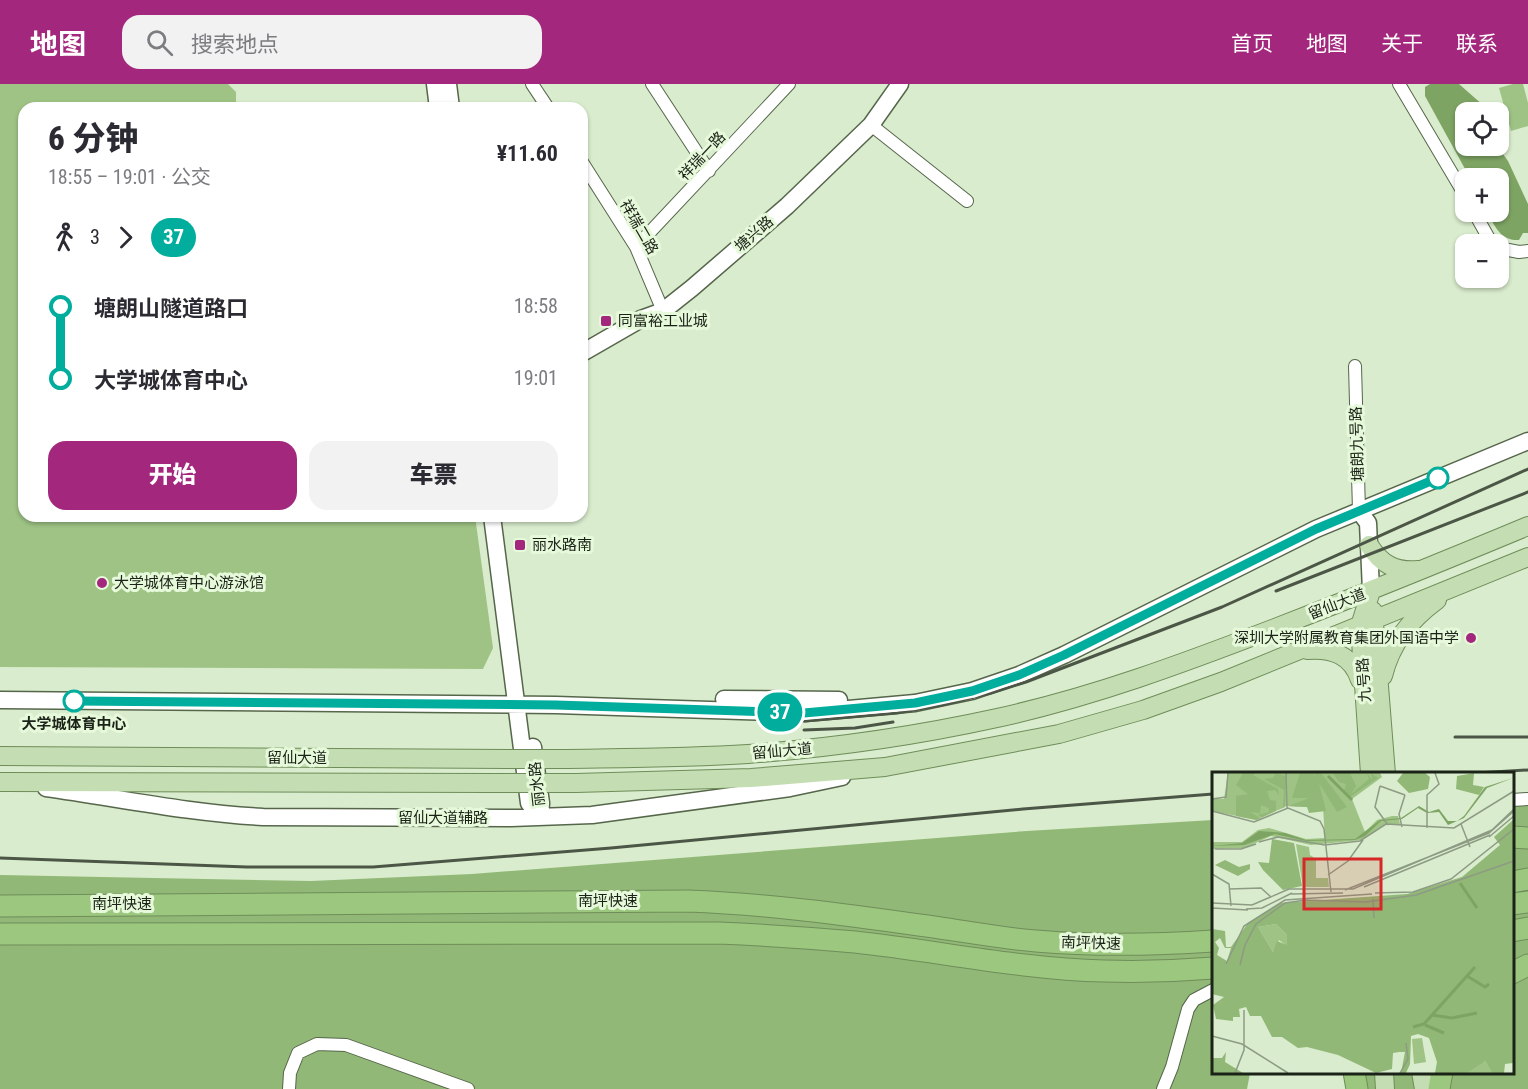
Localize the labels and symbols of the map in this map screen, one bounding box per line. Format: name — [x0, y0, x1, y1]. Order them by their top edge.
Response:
street label: 祥瑞一路 — [675, 128, 729, 184]
street label: 祥瑞二路 — [616, 197, 662, 257]
street label: 塘兴路 — [731, 212, 777, 256]
place label: 同富裕工业城 — [618, 312, 708, 330]
marker: 同富裕工业城 — [599, 314, 613, 328]
street label: 塘朗九号路 — [1347, 406, 1367, 482]
unlabelled marker — [1427, 467, 1449, 489]
place label: 丽水路南 — [532, 536, 592, 554]
marker: 丽水路南 — [513, 538, 527, 552]
place label: 大学城体育中心游泳馆 — [114, 574, 264, 592]
marker: 大学城体育中心游泳馆 — [95, 576, 109, 590]
street label: 留仙大道 — [1306, 585, 1368, 623]
place label: 深圳大学附属教育集团外国语中学 — [1234, 629, 1459, 647]
marker: 深圳大学附属教育集团外国语中学 — [1464, 631, 1478, 645]
street label: 九号路 — [1353, 657, 1375, 703]
marker: 大学城体育中心 — [63, 690, 85, 712]
line badge: 37 — [753, 692, 807, 732]
place label: 大学城体育中心 — [21, 715, 127, 733]
street label: 留仙大道 — [751, 739, 813, 763]
street label: 留仙大道 — [267, 749, 327, 767]
street label: 丽水路 — [526, 761, 548, 807]
inset map — [1212, 772, 1513, 1074]
street label: 留仙大道辅路 — [398, 809, 488, 827]
street label: 南坪快速 — [578, 892, 638, 910]
street label: 南坪快速 — [92, 895, 152, 913]
street label: 南坪快速 — [1061, 933, 1121, 953]

